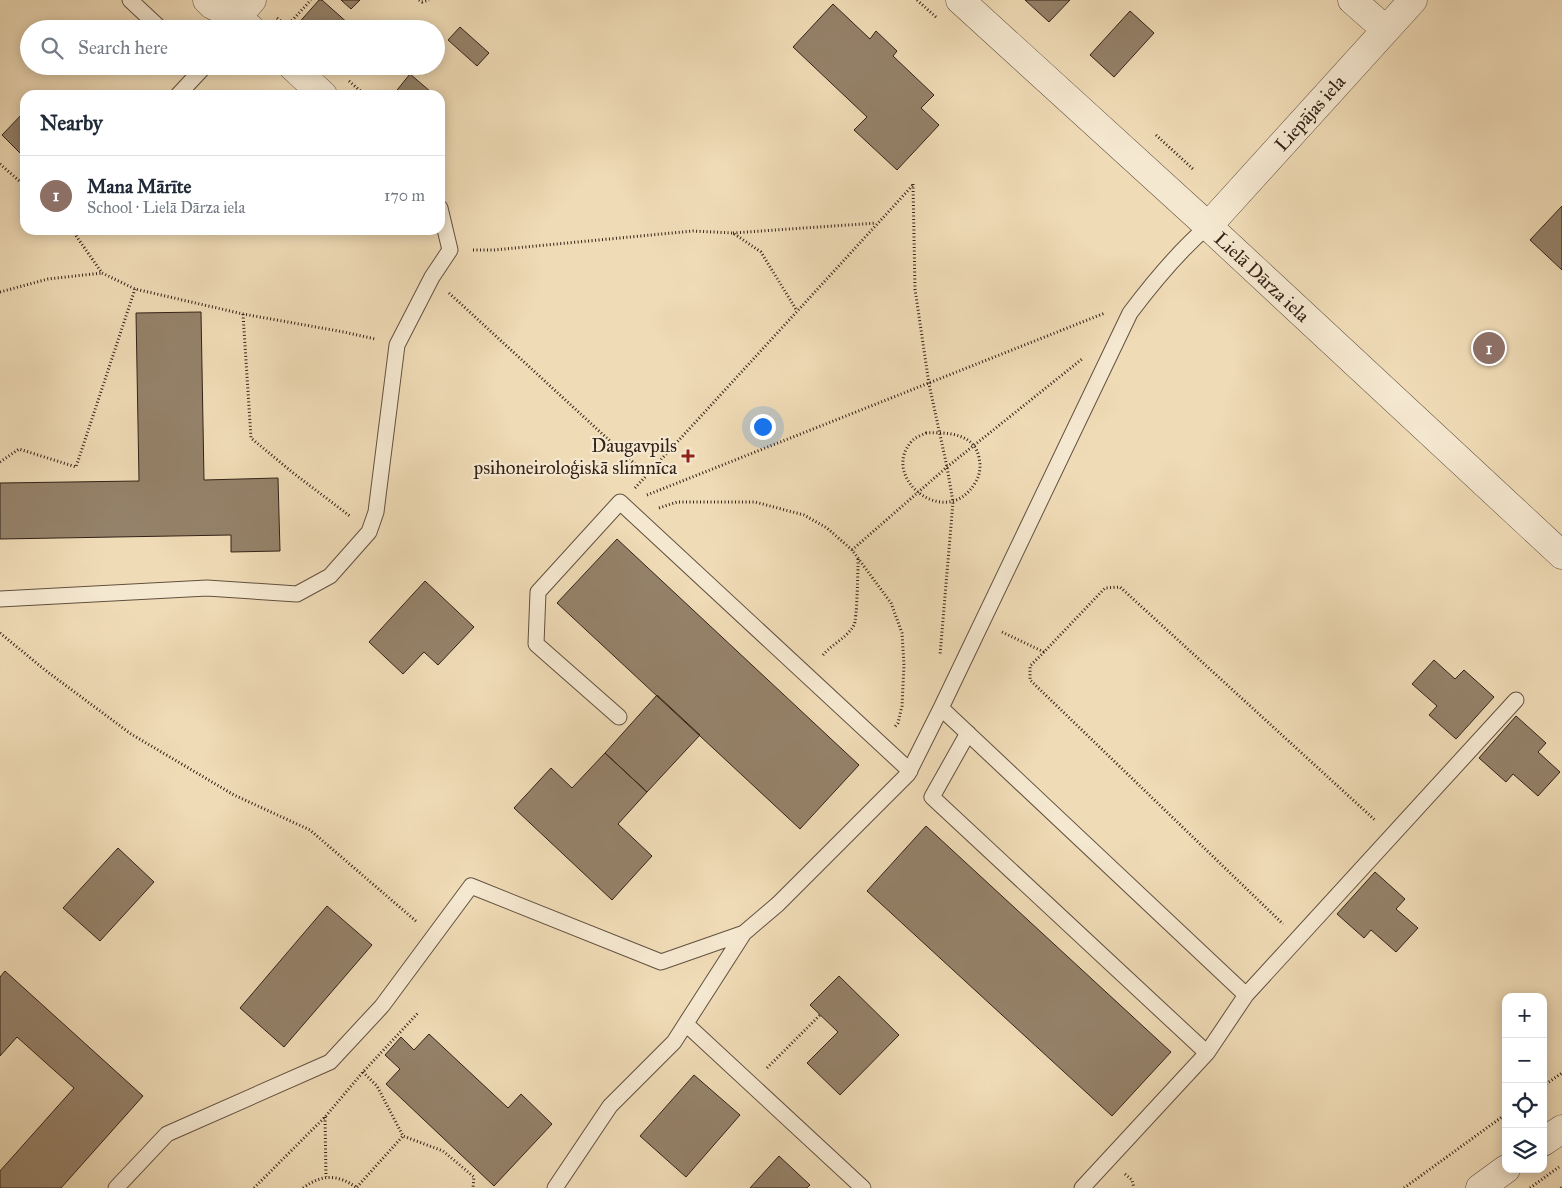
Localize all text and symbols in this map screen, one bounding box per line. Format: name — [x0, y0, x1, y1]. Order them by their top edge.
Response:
search box — [20, 20, 445, 75]
icon: search — [38, 34, 66, 62]
text: Search here — [78, 36, 168, 59]
street label: Liepājas iela — [1270, 69, 1351, 156]
text: Nearby — [40, 110, 103, 136]
text: Mana Mārīte — [87, 175, 192, 198]
text: 1 — [53, 186, 59, 205]
text: 170 m — [384, 186, 425, 205]
text: School · Lielā Dārza iela — [87, 198, 245, 217]
street label: Lielā Dārza iela — [1210, 227, 1315, 328]
pin: 1 — [1473, 329, 1505, 367]
your location — [750, 414, 776, 440]
place label: Daugavpils psihoneiroloģiskā slimnīca — [473, 434, 678, 480]
marker: Daugavpils psihoneiroloģiskā slimnīca — [681, 449, 695, 463]
map controls — [1502, 993, 1547, 1173]
button: + — [1502, 993, 1547, 1038]
button: − — [1502, 1038, 1547, 1083]
button: locate — [1502, 1083, 1547, 1128]
button: layers — [1502, 1128, 1547, 1173]

